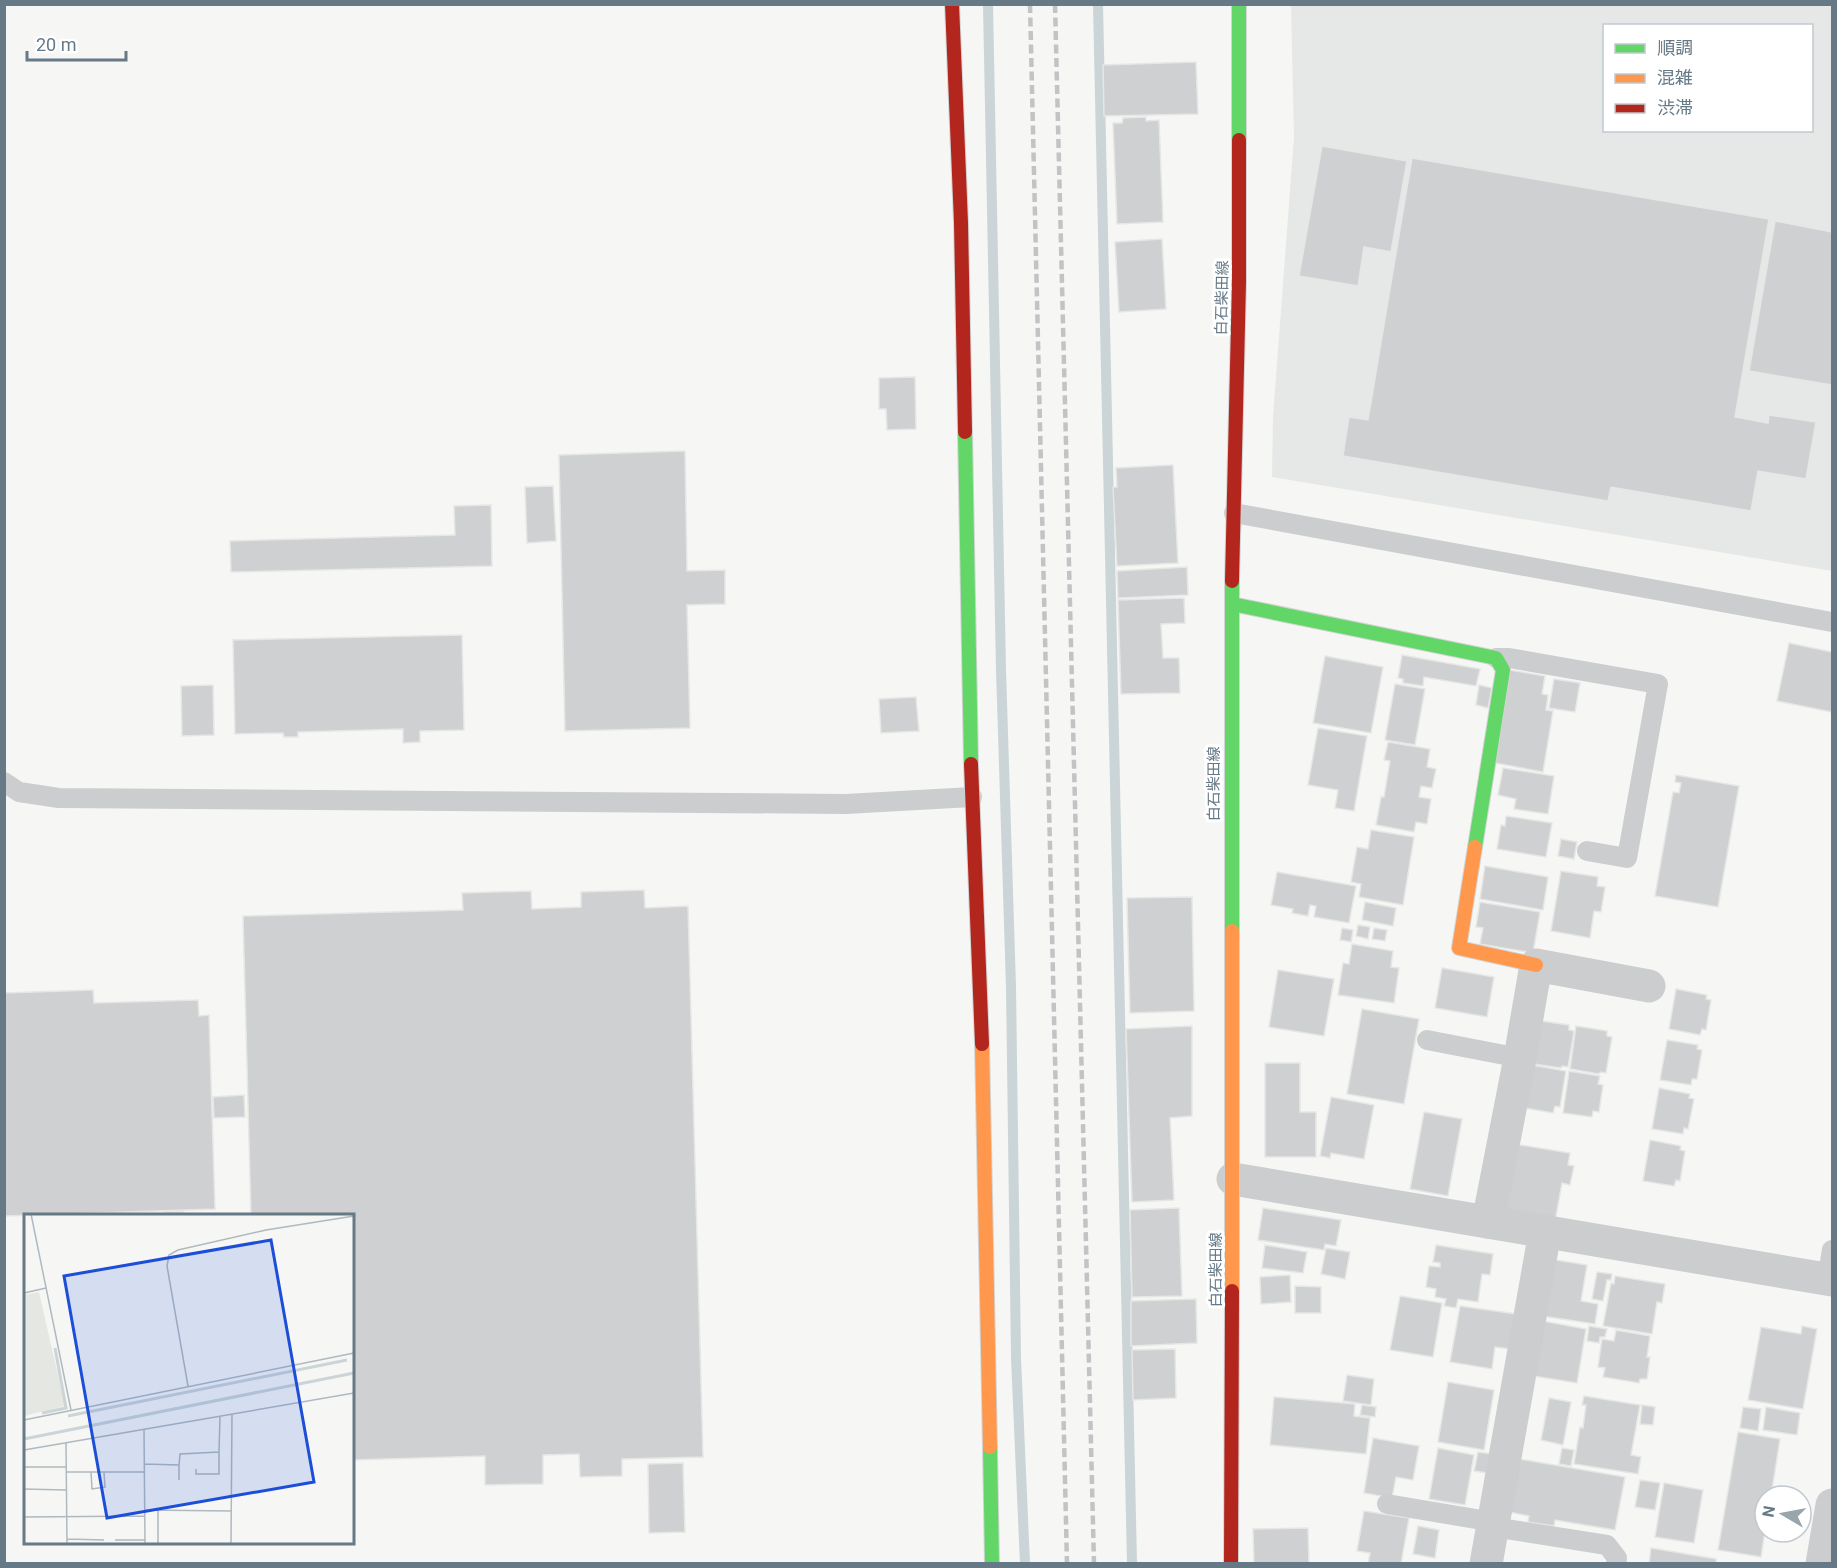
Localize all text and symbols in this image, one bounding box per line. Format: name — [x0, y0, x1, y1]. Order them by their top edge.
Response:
scale bar — [27, 24, 126, 62]
legend — [1603, 24, 1813, 132]
text: 20 m — [36, 34, 76, 55]
text: 順調 — [1657, 37, 1693, 58]
text: 混雑 — [1657, 67, 1693, 88]
text: 渋滞 — [1657, 97, 1693, 118]
street label: 白石柴田線 — [1212, 260, 1232, 336]
street label: 白石柴田線 — [1205, 746, 1223, 822]
inset map — [24, 1214, 354, 1544]
street label: 白石柴田線 — [1207, 1232, 1225, 1308]
north arrow — [1753, 1484, 1813, 1544]
text: N — [1758, 1504, 1779, 1519]

